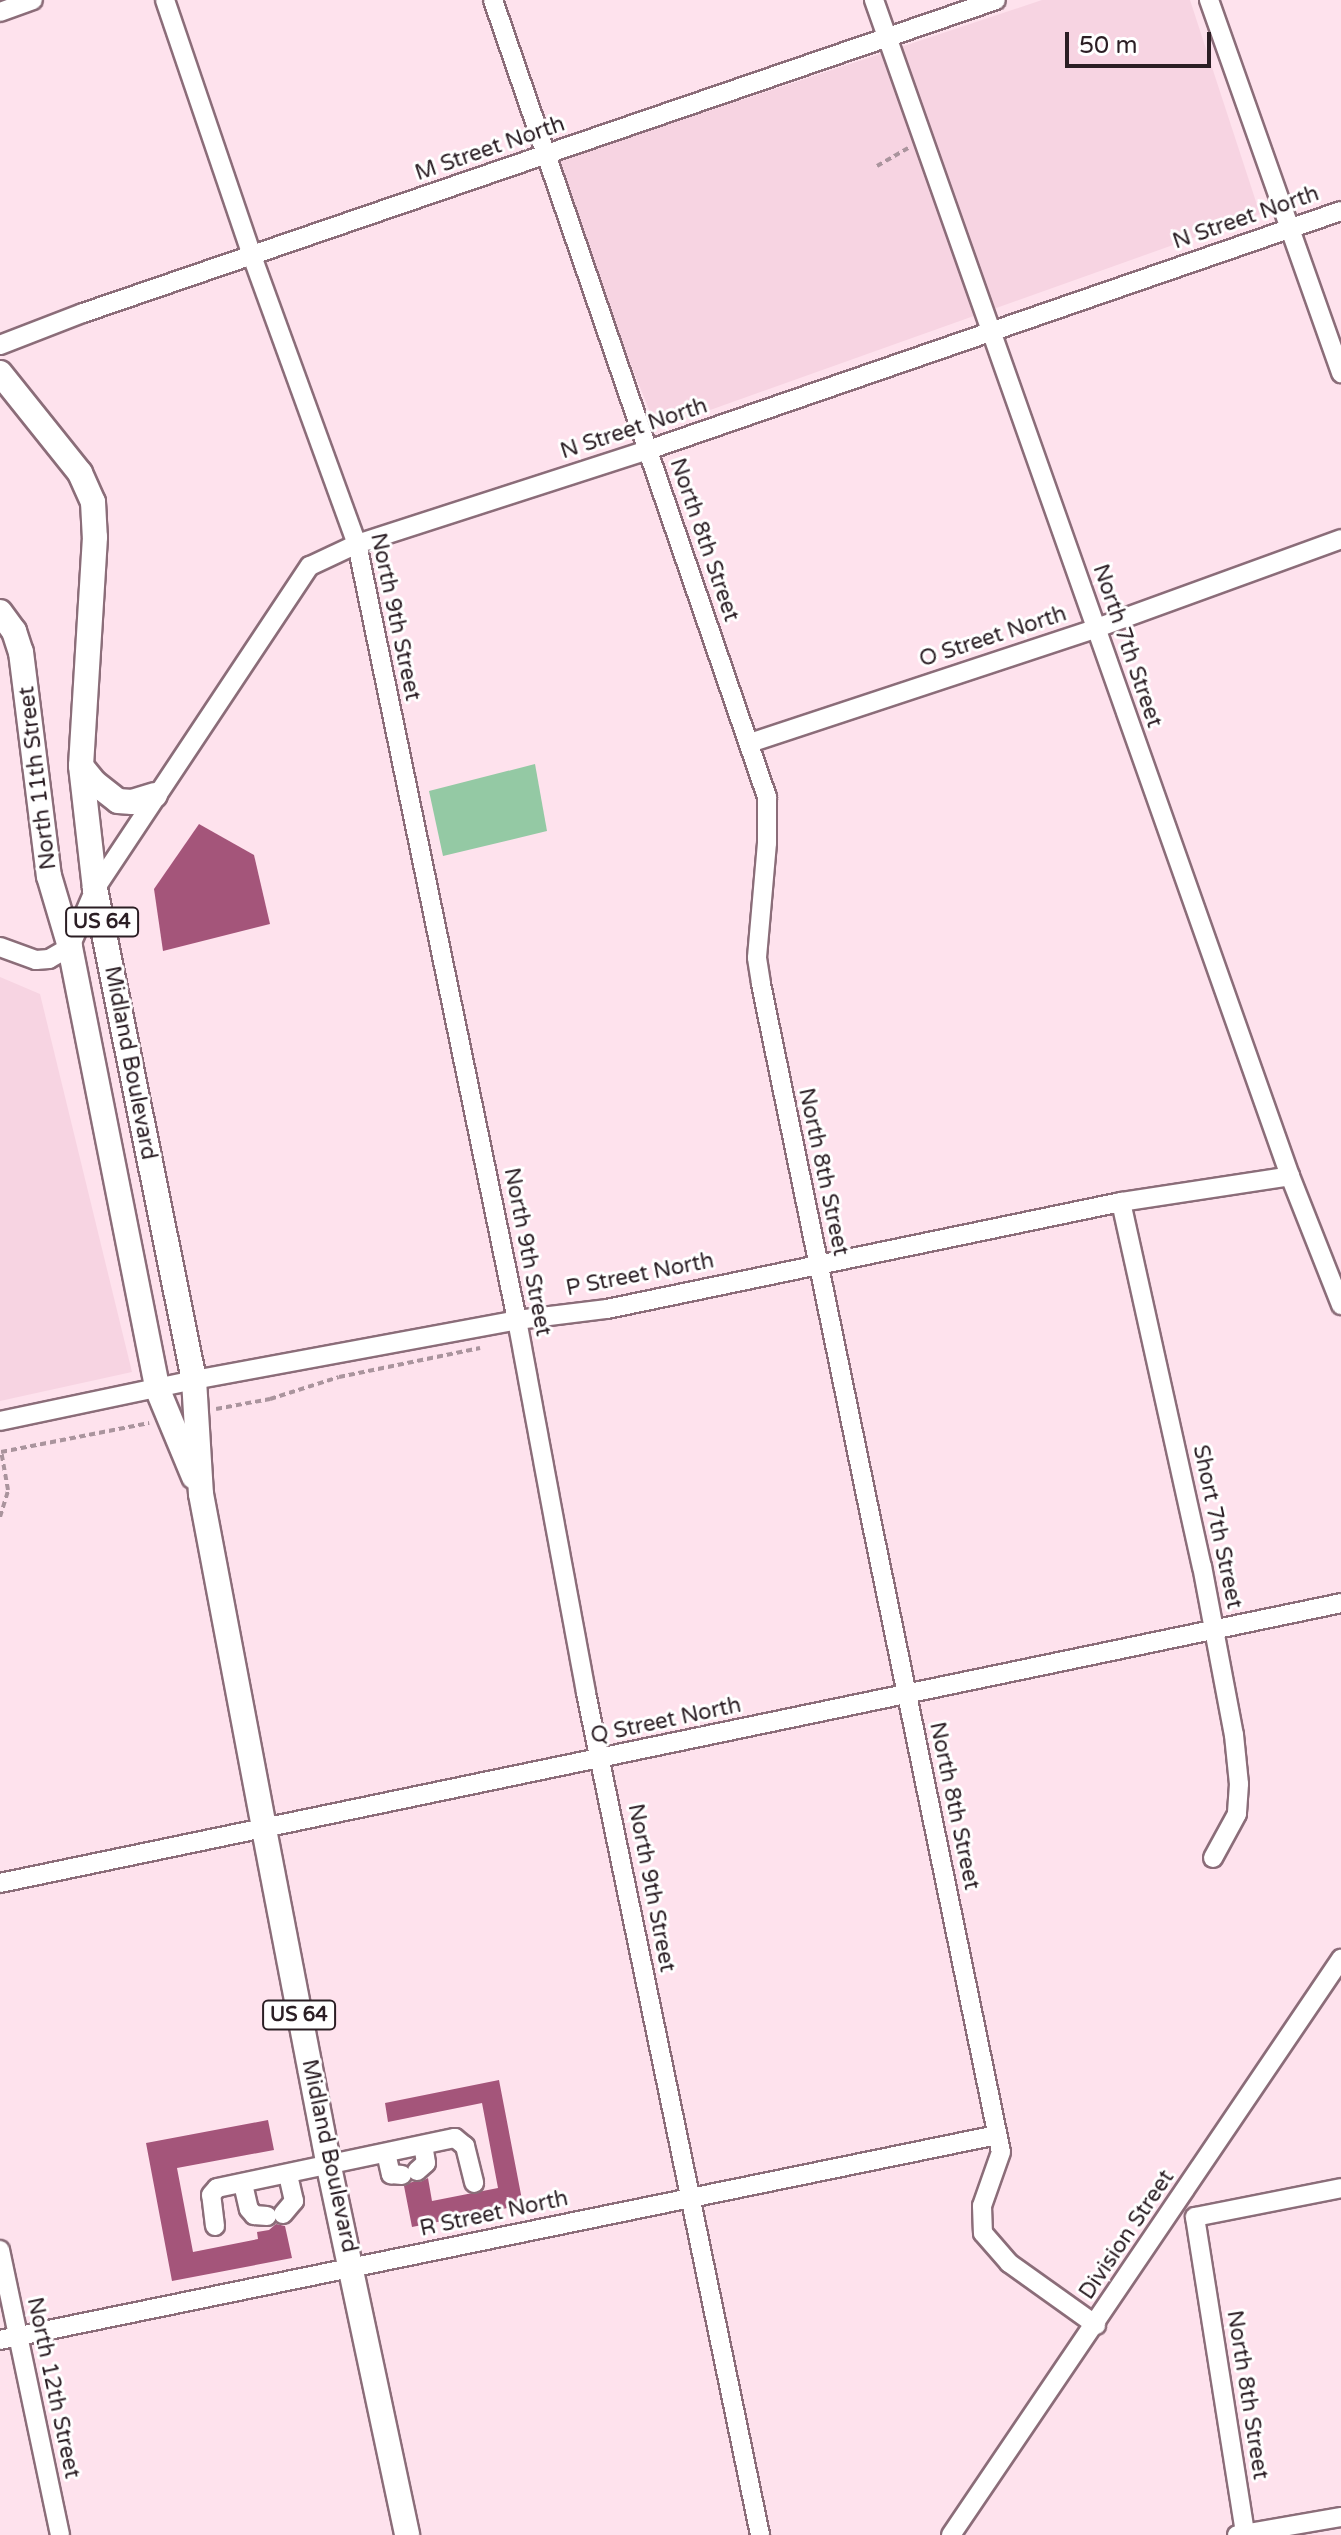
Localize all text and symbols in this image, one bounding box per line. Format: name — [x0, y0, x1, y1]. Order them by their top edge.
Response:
scale bar — [1069, 16, 1215, 66]
text: 50 m — [1079, 31, 1137, 60]
street label: M Street North — [412, 111, 568, 187]
street label: N Street North — [1169, 181, 1323, 255]
street label: N Street North — [557, 393, 711, 465]
street label: North 8th Street — [664, 455, 744, 625]
street label: North 9th Street — [364, 531, 426, 703]
street label: North 7th Street — [1087, 561, 1167, 731]
street label: O Street North — [916, 601, 1070, 673]
street label: North 11th Street — [14, 685, 62, 871]
road number: US 64 — [64, 906, 140, 938]
street label: Midland Boulevard — [98, 964, 162, 1162]
street label: North 8th Street — [792, 1086, 854, 1258]
street label: North 9th Street — [498, 1166, 556, 1338]
street label: P Street North — [564, 1248, 716, 1302]
street label: Short 7th Street — [1187, 1443, 1247, 1611]
street label: Q Street North — [588, 1692, 744, 1750]
street label: North 8th Street — [923, 1720, 985, 1892]
street label: North 9th Street — [622, 1802, 680, 1974]
road number: US 64 — [261, 1999, 337, 2031]
street label: Midland Boulevard — [296, 2057, 362, 2255]
street label: Division Street — [1074, 2165, 1180, 2305]
street label: R Street North — [417, 2185, 571, 2243]
street label: North 12th Street — [21, 2295, 85, 2481]
street label: North 8th Street — [1221, 2309, 1273, 2481]

